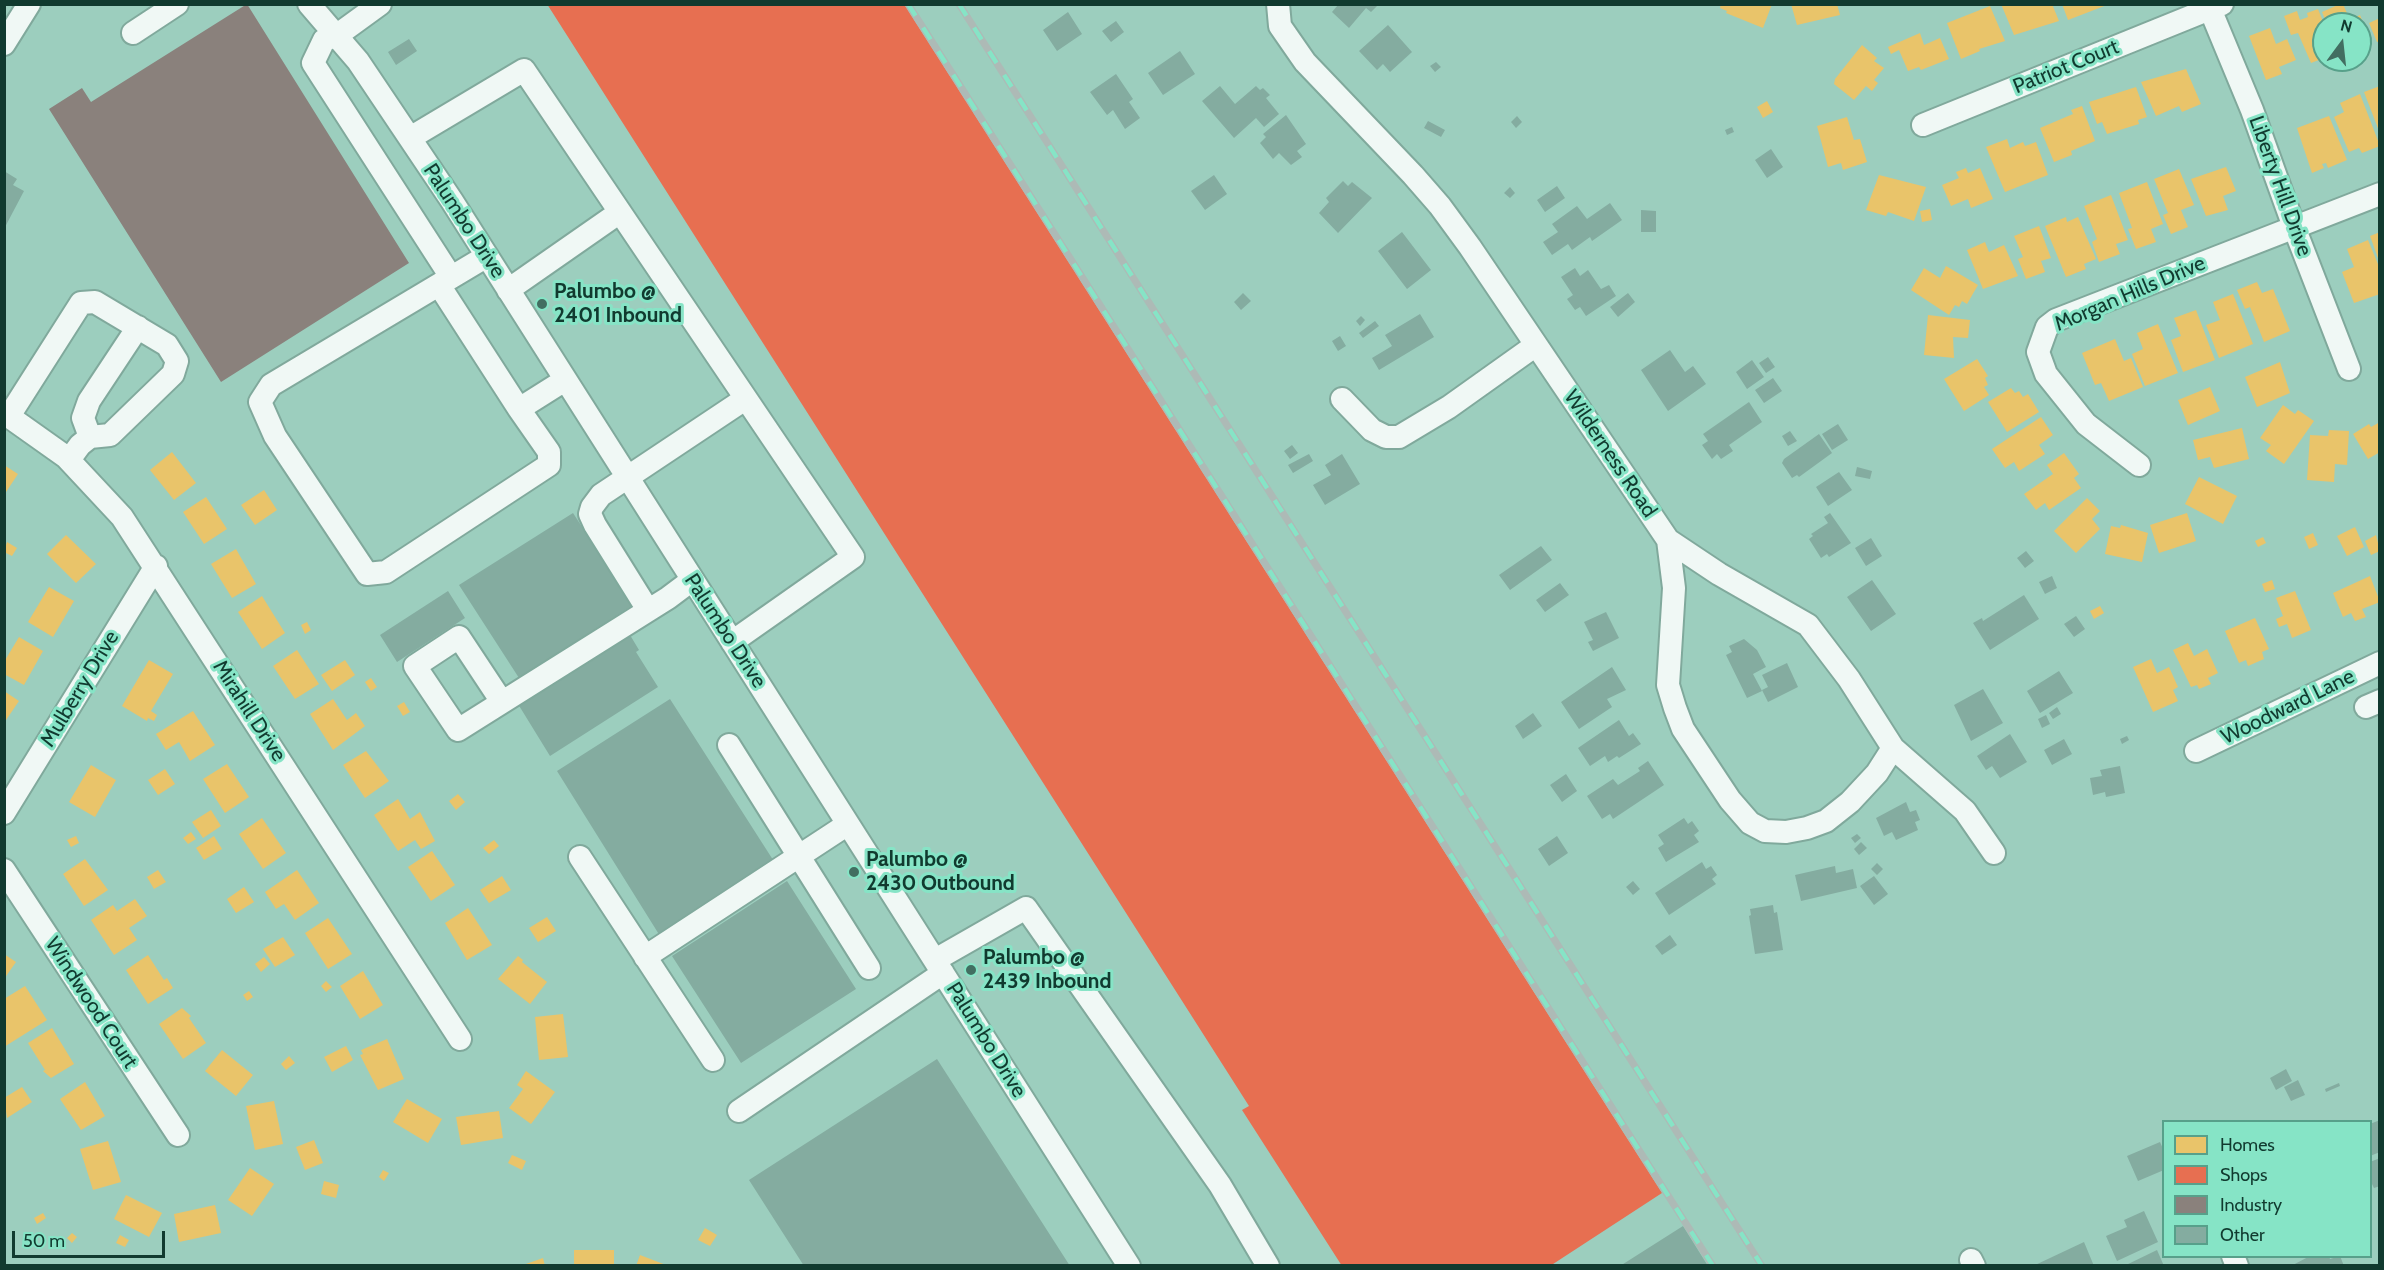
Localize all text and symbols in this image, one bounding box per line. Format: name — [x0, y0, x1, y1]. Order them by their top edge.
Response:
north arrow — [2312, 12, 2372, 72]
text: N — [2338, 15, 2354, 37]
street label: Patriot Court — [2009, 34, 2123, 100]
street label: Liberty Hill Drive — [2243, 113, 2317, 259]
street label: Palumbo Drive — [418, 159, 510, 283]
street label: Morgan Hills Drive — [2051, 251, 2209, 337]
place label: Palumbo @ 2401 Inbound — [554, 279, 682, 329]
marker: Palumbo @ 2401 Inbound — [535, 297, 549, 311]
street label: Wilderness Road — [1558, 385, 1662, 523]
street label: Palumbo Drive — [679, 569, 771, 693]
street label: Mulberry Drive — [35, 626, 125, 752]
street label: Mirahill Drive — [207, 656, 291, 766]
street label: Woodward Lane — [2217, 664, 2359, 750]
place label: Palumbo @ 2430 Outbound — [866, 847, 1015, 897]
marker: Palumbo @ 2430 Outbound — [847, 865, 861, 879]
street label: Windwood Court — [39, 933, 143, 1073]
place label: Palumbo @ 2439 Inbound — [983, 945, 1111, 995]
marker: Palumbo @ 2439 Inbound — [964, 963, 978, 977]
street label: Palumbo Drive — [941, 978, 1031, 1102]
legend — [2162, 1120, 2372, 1258]
text: Homes — [2220, 1134, 2275, 1156]
text: Shops — [2220, 1164, 2268, 1186]
text: Industry — [2220, 1194, 2282, 1216]
scale bar — [15, 1219, 168, 1257]
text: Other — [2220, 1224, 2265, 1246]
text: 50 m — [23, 1230, 65, 1252]

